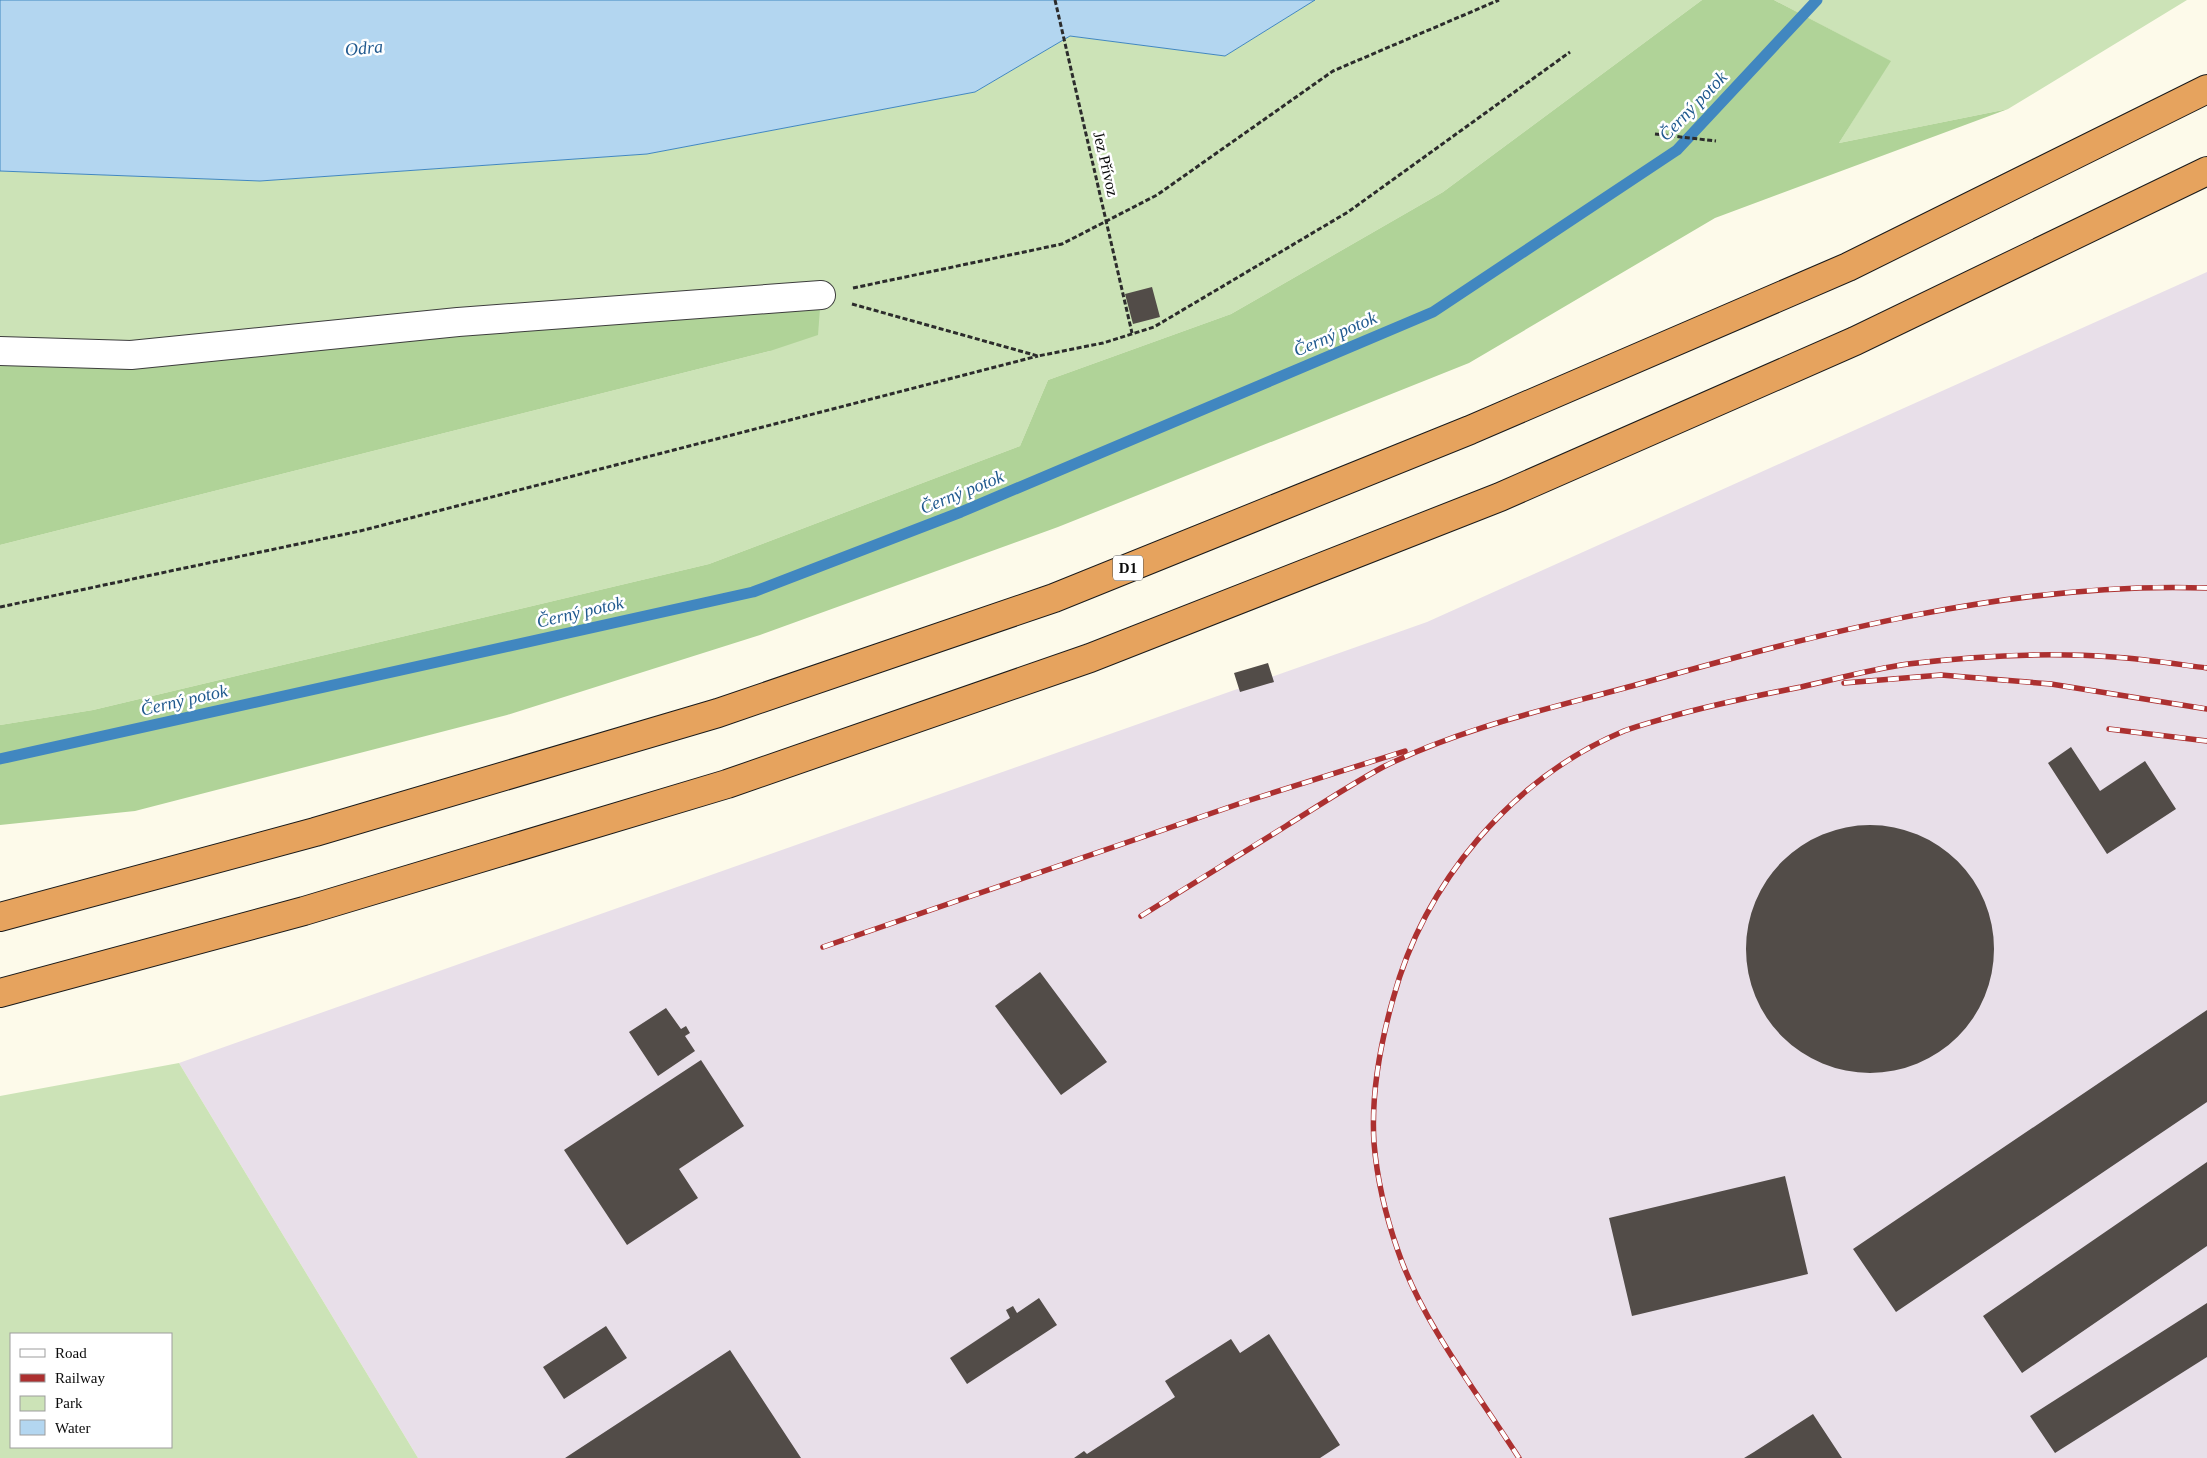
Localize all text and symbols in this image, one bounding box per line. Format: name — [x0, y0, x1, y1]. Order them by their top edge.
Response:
water label: Odra — [344, 36, 384, 60]
water label: Černý potok — [1654, 66, 1732, 145]
street label: Jez Přívoz — [1090, 130, 1122, 198]
water label: Černý potok — [1290, 306, 1381, 360]
water label: Černý potok — [917, 465, 1008, 518]
road number: D1 — [1113, 556, 1143, 580]
water label: Černý potok — [534, 591, 626, 632]
water label: Černý potok — [138, 679, 230, 720]
legend — [10, 1333, 172, 1448]
text: Road — [55, 1345, 87, 1361]
text: Railway — [55, 1370, 105, 1386]
text: Park — [55, 1395, 83, 1411]
text: Water — [55, 1420, 90, 1436]

